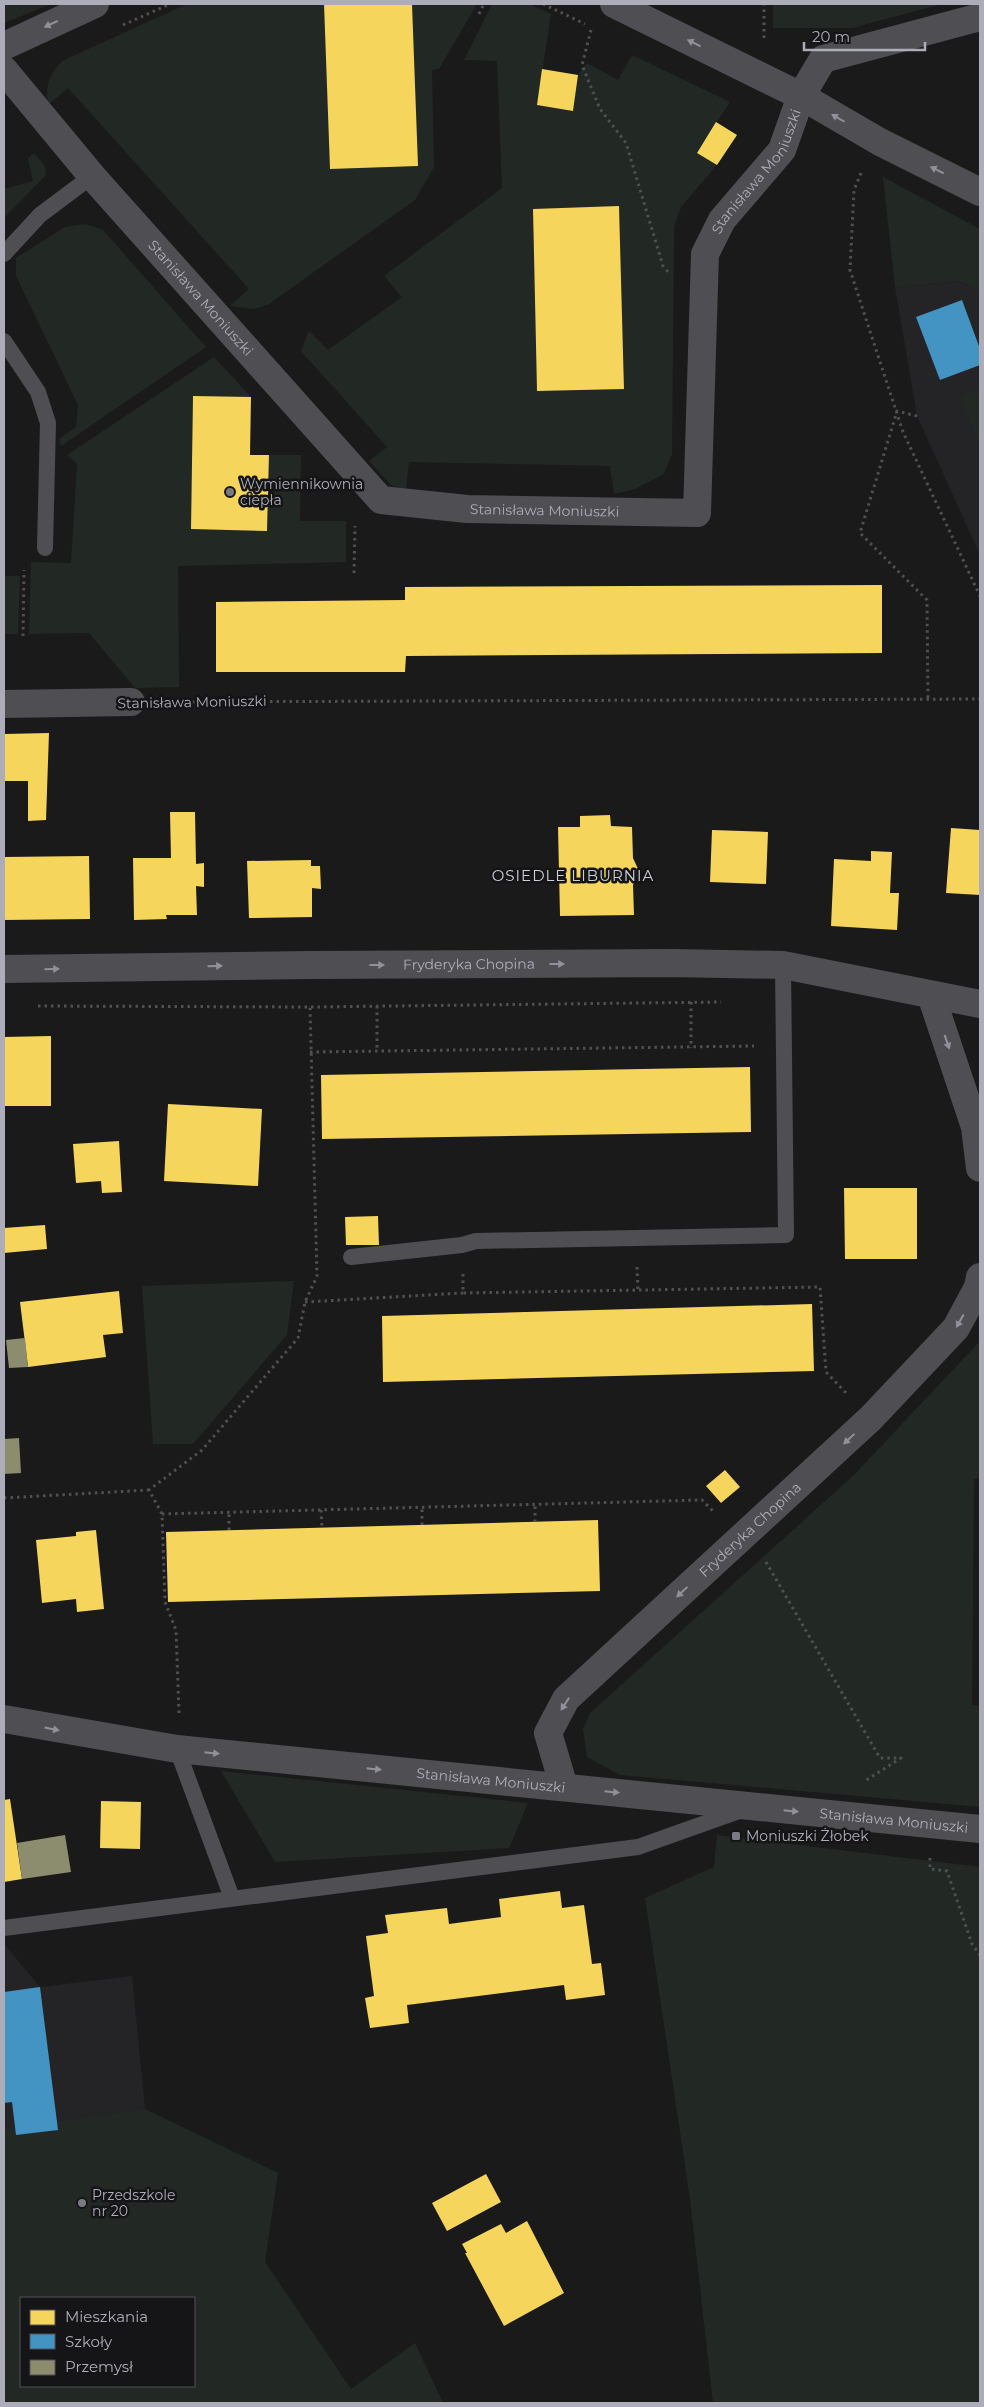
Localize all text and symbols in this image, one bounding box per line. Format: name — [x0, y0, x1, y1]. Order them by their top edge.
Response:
scale bar — [804, 20, 925, 52]
one-way arrow — [44, 21, 58, 29]
text: 20 m — [812, 27, 850, 46]
one-way arrow — [686, 39, 701, 48]
street label: Stanisława Moniuszki — [708, 107, 805, 237]
one-way arrow — [831, 113, 845, 122]
one-way arrow — [929, 166, 944, 174]
street label: Stanisława Moniuszki — [144, 236, 257, 360]
place label: Wymiennikownia ciepła — [240, 475, 363, 509]
marker: Wymiennikownia ciepła — [224, 486, 236, 498]
street label: Stanisława Moniuszki — [470, 500, 619, 521]
street label: Stanisława Moniuszki — [117, 692, 267, 712]
district label: OSIEDLE LIBURNIA — [492, 866, 654, 885]
street label: Fryderyka Chopina — [403, 955, 535, 973]
one-way arrow — [550, 960, 566, 968]
one-way arrow — [370, 961, 386, 969]
one-way arrow — [207, 962, 223, 970]
one-way arrow — [45, 965, 61, 973]
one-way arrow — [943, 1034, 951, 1049]
one-way arrow — [955, 1314, 964, 1327]
one-way arrow — [843, 1433, 855, 1445]
street label: Fryderyka Chopina — [695, 1478, 805, 1581]
one-way arrow — [676, 1586, 688, 1598]
one-way arrow — [560, 1697, 569, 1711]
one-way arrow — [44, 1725, 60, 1733]
one-way arrow — [205, 1749, 221, 1757]
street label: Stanisława Moniuszki — [416, 1764, 566, 1797]
one-way arrow — [366, 1765, 382, 1773]
one-way arrow — [604, 1788, 620, 1796]
street label: Stanisława Moniuszki — [819, 1804, 969, 1837]
one-way arrow — [783, 1807, 799, 1815]
place label: Moniuszki Żłobek — [746, 1827, 869, 1845]
marker: Moniuszki Żłobek — [730, 1830, 742, 1842]
place label: Przedszkole nr 20 — [92, 2186, 175, 2220]
marker: Przedszkole nr 20 — [76, 2197, 88, 2209]
legend — [20, 2297, 195, 2387]
text: Mieszkania — [65, 2307, 148, 2326]
text: Szkoły — [65, 2332, 113, 2351]
text: Przemysł — [65, 2357, 134, 2376]

